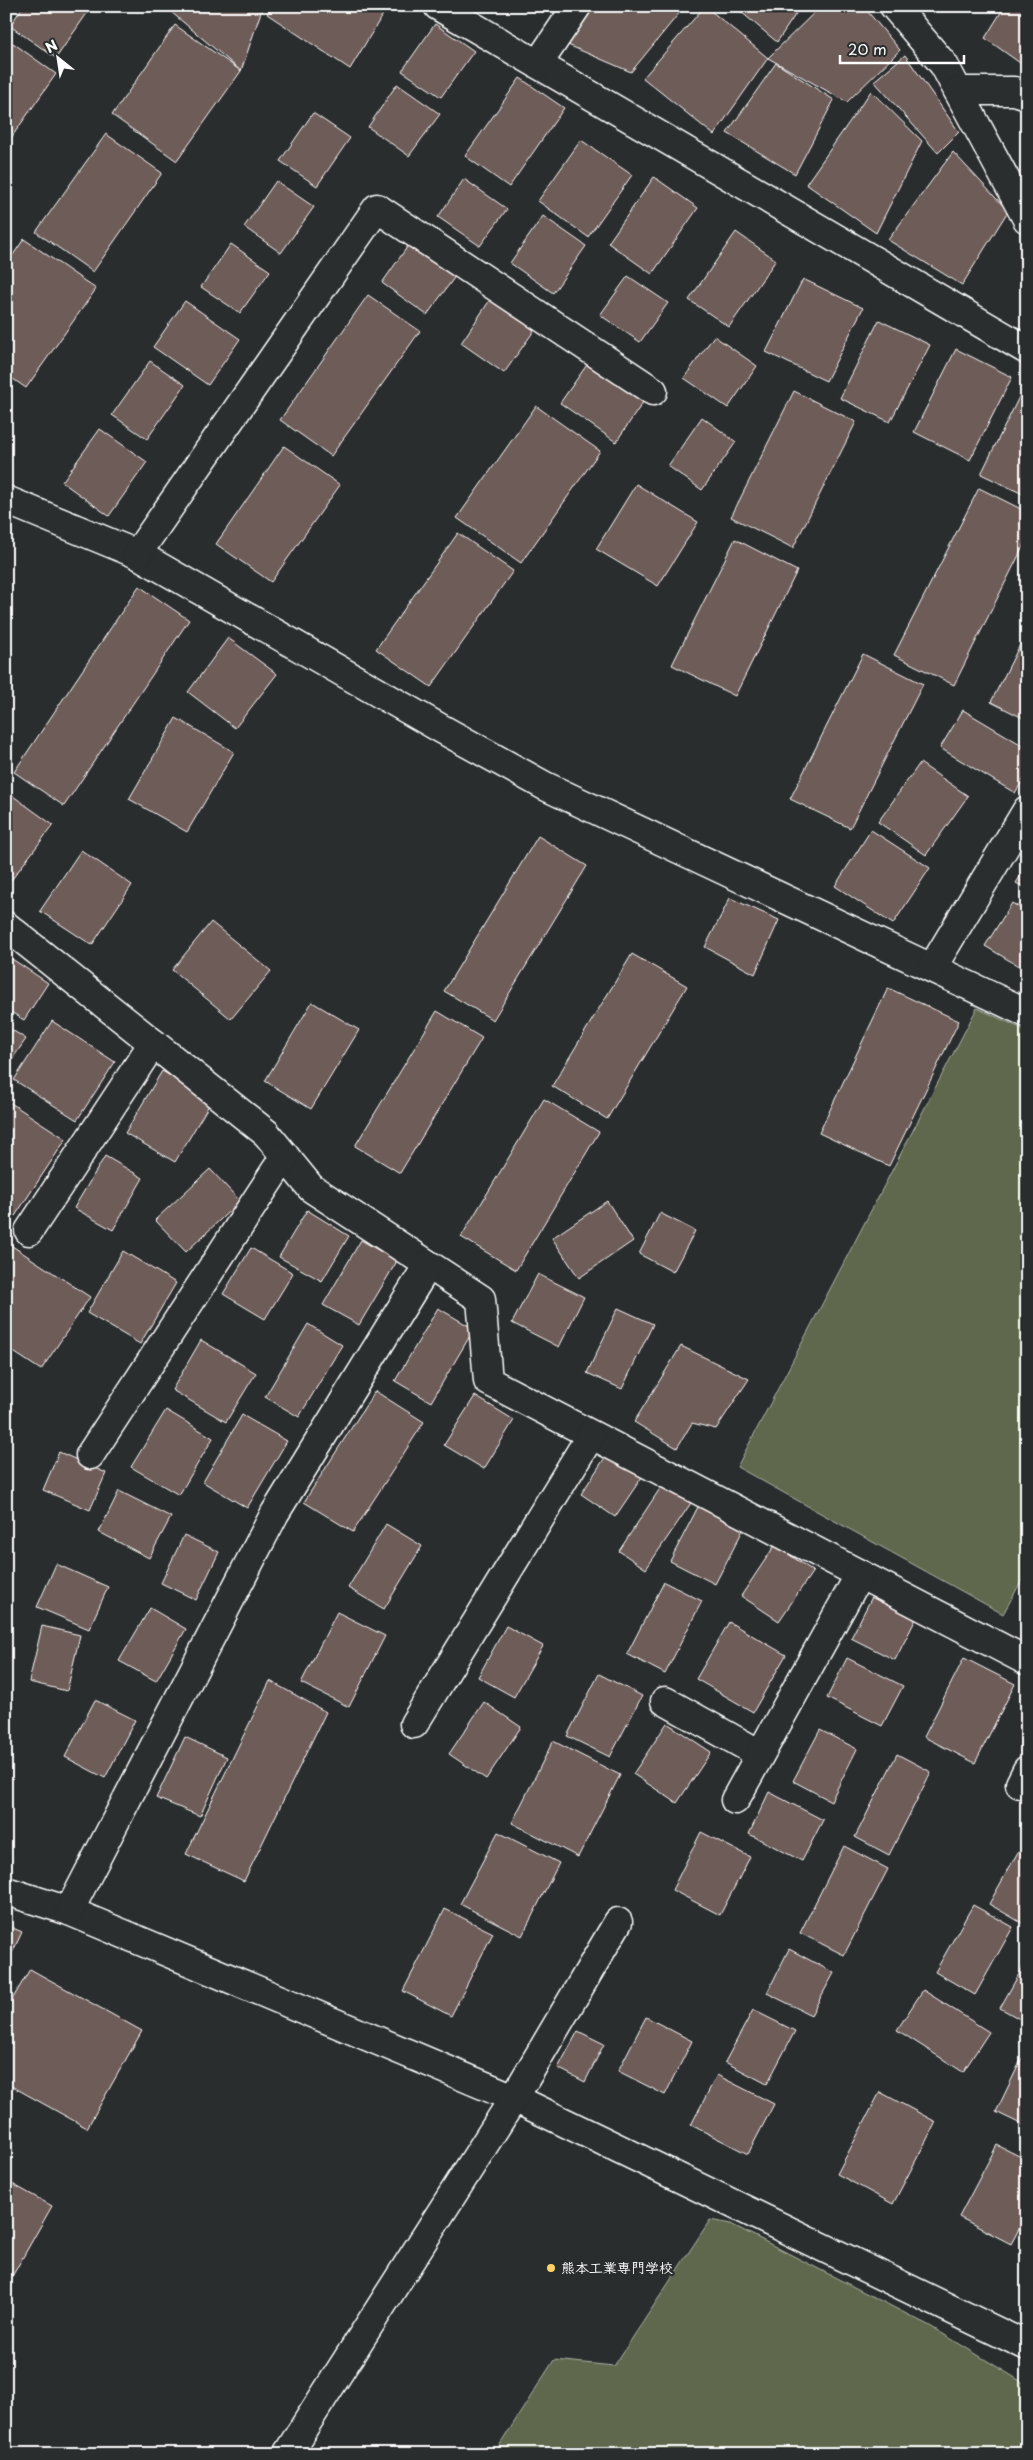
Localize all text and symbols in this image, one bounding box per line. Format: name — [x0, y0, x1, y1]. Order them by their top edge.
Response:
north arrow — [32, 32, 82, 82]
scale bar — [840, 32, 964, 64]
text: N — [41, 34, 61, 58]
text: 20 m — [848, 37, 887, 60]
place label: 熊本工業専門学校 — [561, 2257, 673, 2278]
marker: 熊本工業専門学校 — [545, 2262, 557, 2274]

